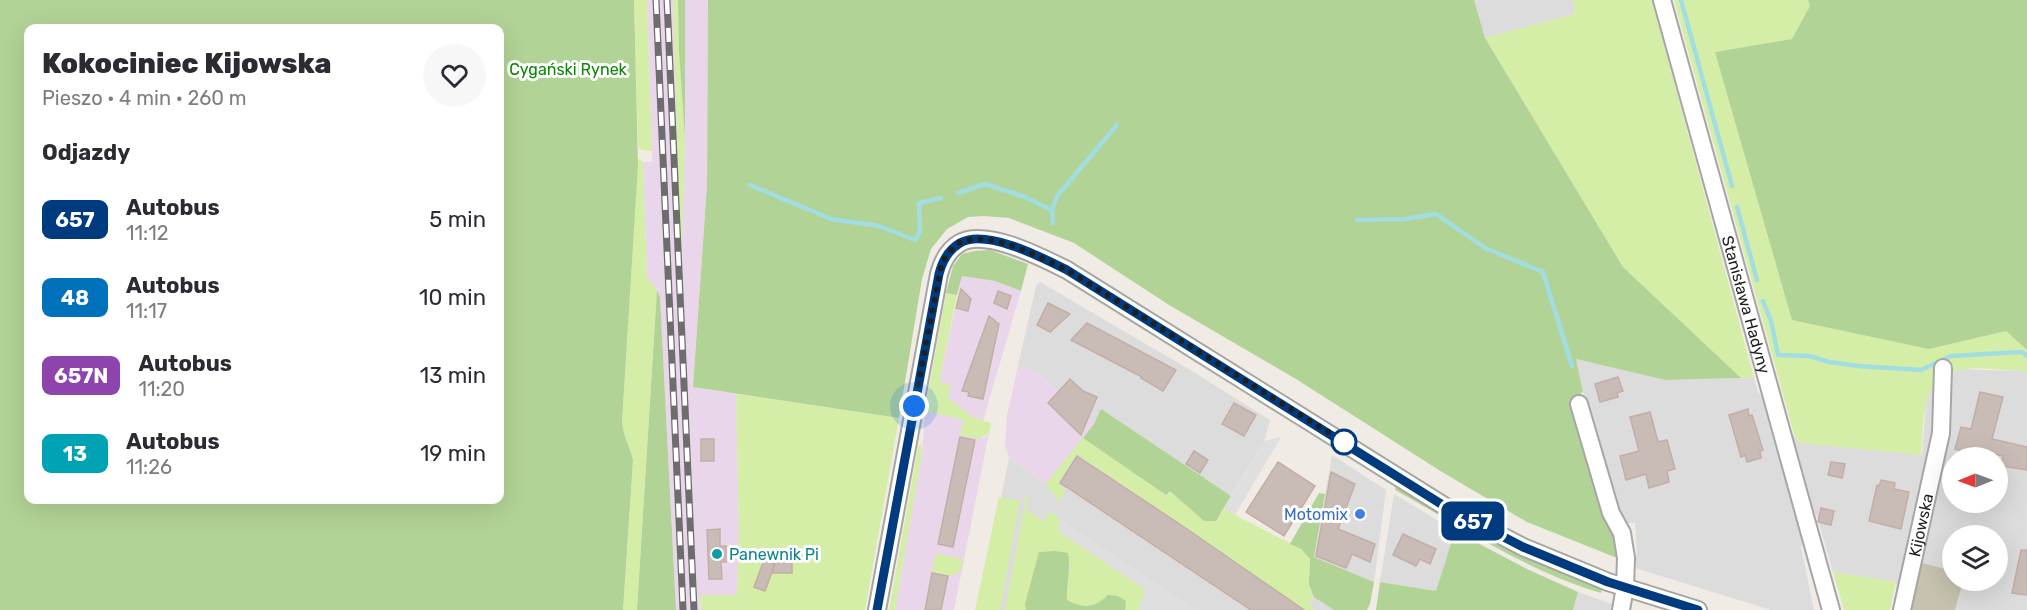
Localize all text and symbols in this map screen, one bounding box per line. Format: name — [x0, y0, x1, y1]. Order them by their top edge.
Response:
button: heart — [423, 44, 486, 107]
text: Kokociniec Kijowska — [42, 47, 331, 80]
park label: Cygański Rynek — [509, 60, 628, 79]
text: Pieszo · 4 min · 260 m — [42, 86, 247, 110]
text: Odjazdy — [42, 139, 130, 166]
text: Autobus — [126, 194, 220, 221]
text: 5 min — [429, 206, 486, 233]
text: 657 — [55, 207, 95, 232]
text: 11:12 — [126, 221, 169, 245]
street label: Stanisława Hadyny — [1718, 234, 1774, 376]
text: Autobus — [126, 272, 220, 299]
text: 10 min — [419, 284, 486, 311]
text: 48 — [61, 285, 89, 310]
text: 11:17 — [126, 299, 167, 323]
text: Autobus — [138, 350, 232, 377]
text: 13 min — [420, 362, 486, 389]
text: 657N — [54, 363, 108, 388]
text: 11:20 — [138, 377, 185, 401]
your location — [899, 391, 929, 421]
text: Autobus — [126, 428, 220, 455]
unlabelled marker — [1331, 429, 1357, 455]
text: 19 min — [420, 440, 486, 467]
text: 13 — [63, 441, 87, 466]
north arrow — [1942, 447, 2008, 513]
map controls — [1942, 447, 2008, 591]
text: 11:26 — [126, 455, 172, 479]
street label: Kijowska — [1905, 492, 1937, 559]
line badge: 657 — [1438, 502, 1508, 540]
place label: Motomix — [1284, 505, 1348, 524]
marker: Motomix — [1353, 507, 1367, 521]
text: 657 — [1453, 509, 1493, 534]
button: layers — [1942, 525, 2008, 591]
place label: Panewnik Pi — [729, 545, 819, 564]
marker: Panewnik Pi — [710, 547, 724, 561]

